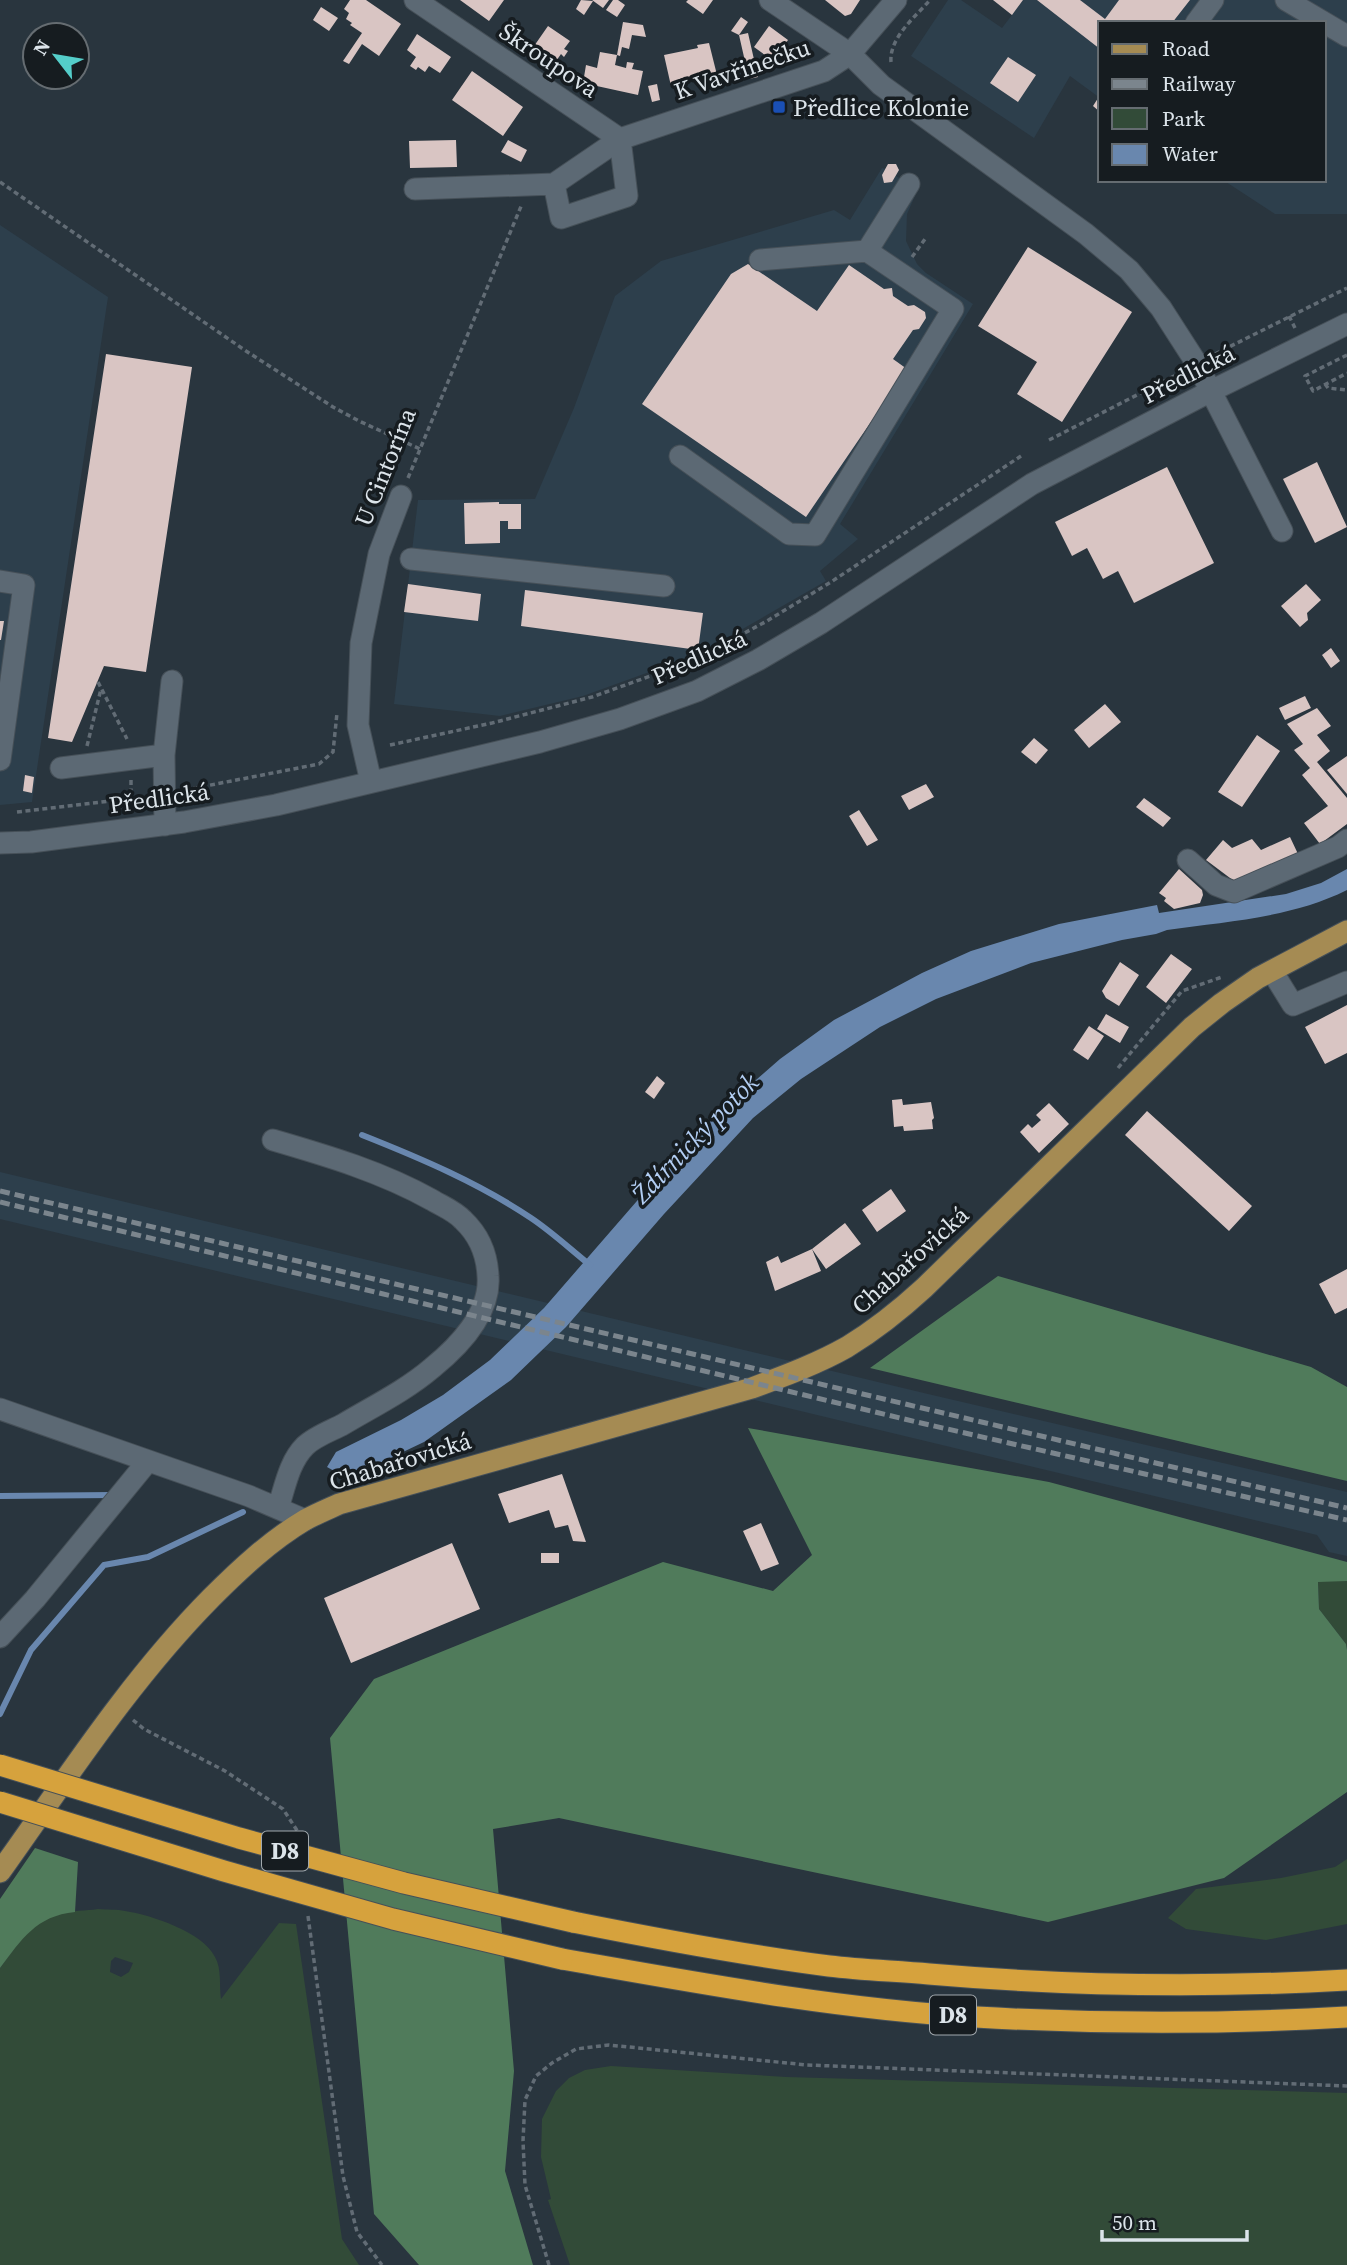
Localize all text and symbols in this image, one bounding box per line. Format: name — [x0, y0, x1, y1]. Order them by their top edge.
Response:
street label: Škroupova — [493, 15, 606, 106]
north arrow — [21, 21, 91, 91]
legend — [1098, 21, 1326, 182]
street label: K Vavřinečku — [670, 30, 814, 108]
text: N — [27, 34, 56, 60]
text: Road — [1162, 34, 1210, 63]
text: Railway — [1162, 69, 1236, 98]
place label: Předlice Kolonie — [793, 91, 969, 124]
marker: Předlice Kolonie — [771, 99, 787, 115]
text: Park — [1162, 104, 1206, 133]
text: Water — [1162, 139, 1218, 168]
street label: Předlická — [1136, 336, 1241, 412]
street label: U Cintorína — [346, 402, 424, 531]
street label: Předlická — [646, 621, 752, 693]
street label: Předlická — [107, 775, 212, 821]
water label: Ždírnický potok — [623, 1064, 767, 1212]
street label: Chabařovická — [844, 1198, 976, 1321]
street label: Chabařovická — [325, 1424, 476, 1498]
road number: D8 — [262, 1832, 308, 1870]
road number: D8 — [930, 1996, 976, 2034]
scale bar — [1102, 2198, 1247, 2242]
text: 50 m — [1112, 2208, 1157, 2237]

